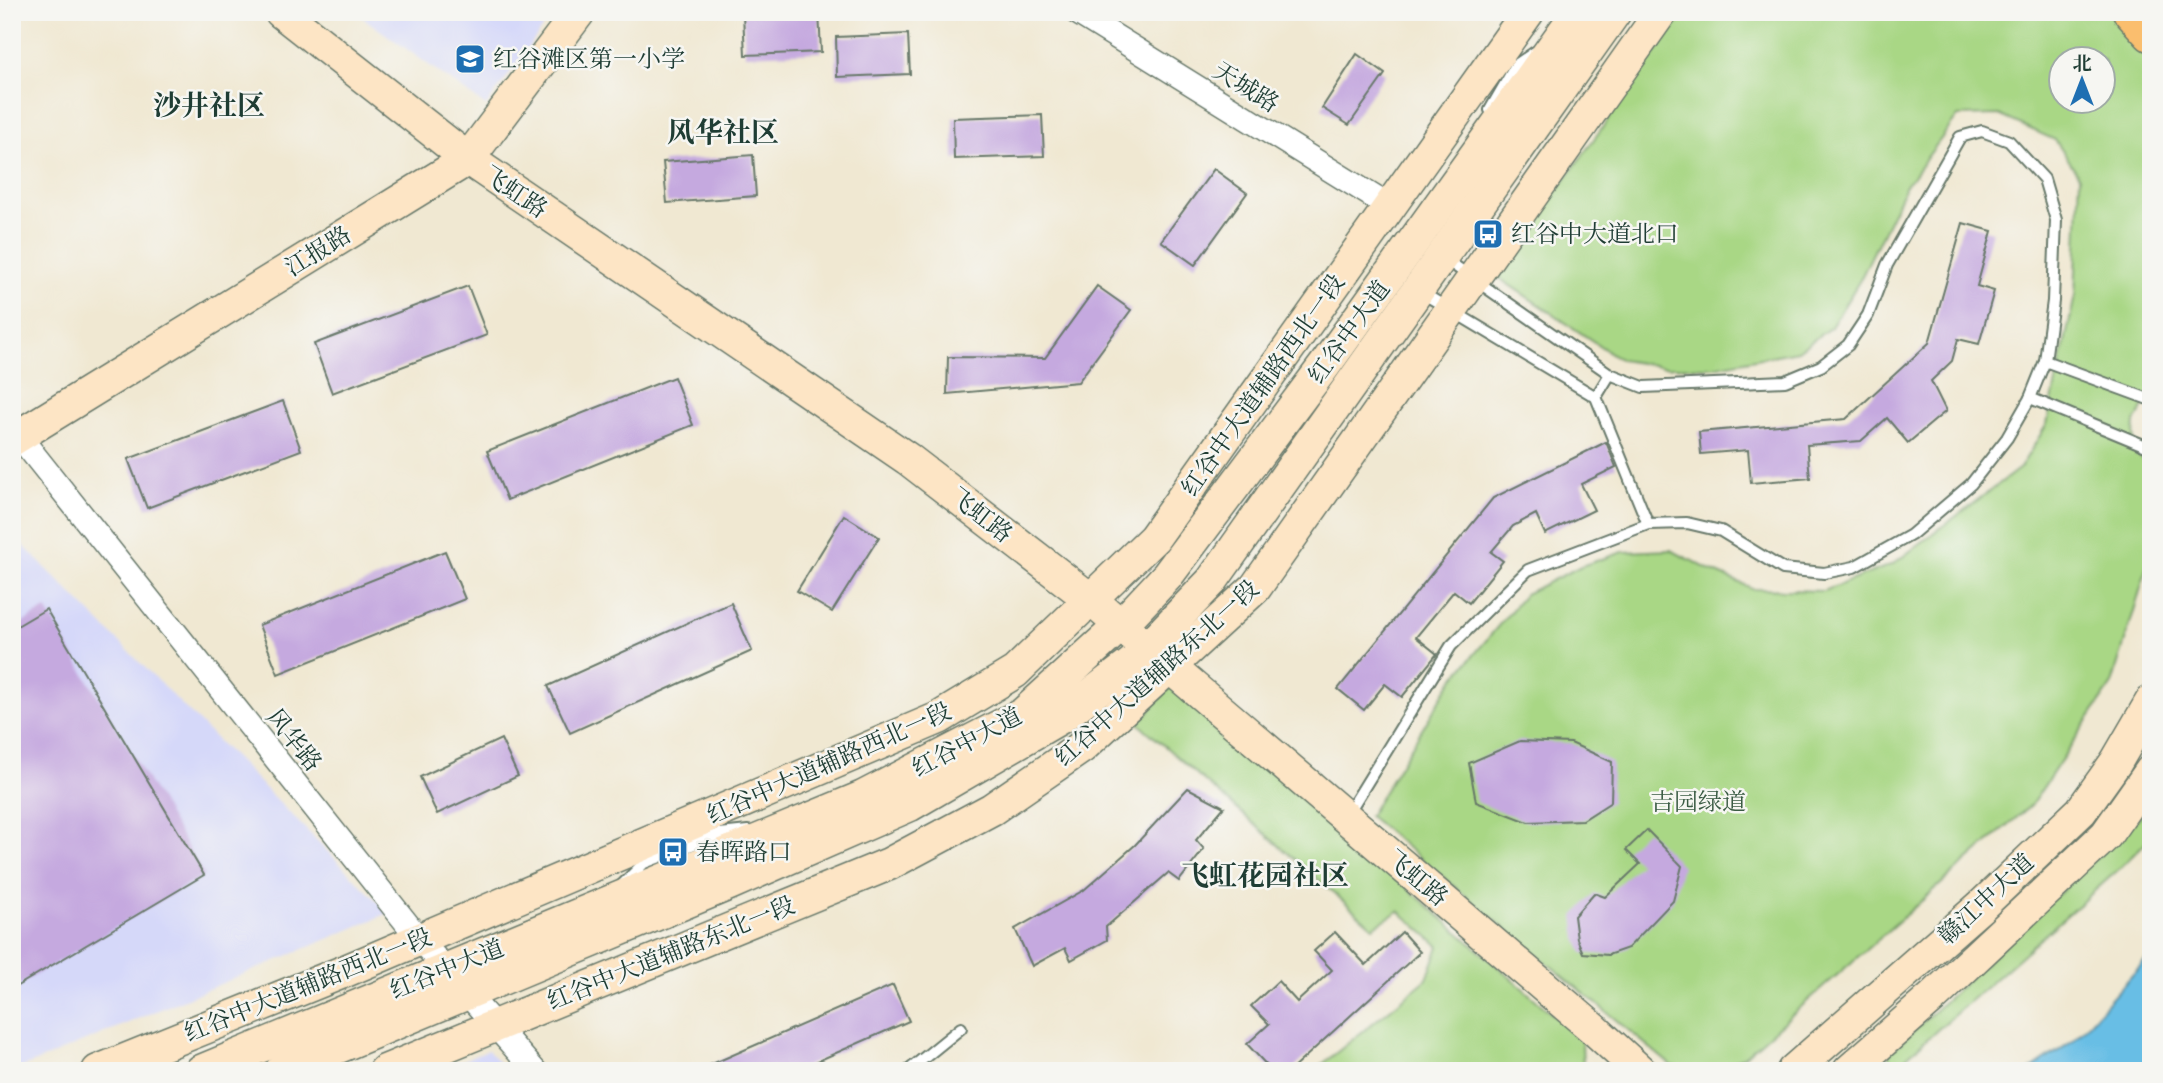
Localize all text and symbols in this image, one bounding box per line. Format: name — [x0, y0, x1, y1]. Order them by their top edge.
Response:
school or university icon: 红谷滩区第一小学 — [453, 42, 487, 76]
place label: 红谷滩区第一小学 — [493, 45, 685, 73]
north arrow — [2048, 46, 2118, 116]
text: 北 — [2072, 53, 2092, 75]
street label: 天城路 — [1208, 56, 1284, 118]
district label: 沙井社区 — [153, 89, 265, 122]
district label: 风华社区 — [667, 116, 779, 149]
street label: 飞虹路 — [477, 160, 553, 224]
bus stop icon: 红谷中大道北口 — [1471, 217, 1505, 251]
street label: 江报路 — [280, 220, 356, 282]
place label: 红谷中大道北口 — [1511, 220, 1679, 248]
street label: 红谷中大道辅路西北一段 — [1176, 269, 1350, 501]
street label: 红谷中大道 — [1302, 275, 1396, 389]
street label: 飞虹路 — [944, 482, 1018, 548]
street label: 红谷中大道辅路东北一段 — [1050, 574, 1264, 772]
street label: 红谷中大道辅路西北一段 — [703, 697, 955, 829]
street label: 红谷中大道 — [907, 701, 1027, 783]
street label: 风华路 — [260, 703, 328, 777]
park label: 吉园绿道 — [1650, 788, 1746, 816]
bus stop icon: 春晖路口 — [656, 835, 690, 869]
place label: 春晖路口 — [696, 838, 792, 866]
street label: 飞虹路 — [1380, 844, 1454, 912]
street label: 赣江中大道 — [1933, 848, 2039, 950]
district label: 飞虹花园社区 — [1181, 859, 1349, 892]
street label: 红谷中大道辅路东北一段 — [543, 891, 799, 1015]
street label: 红谷中大道辅路西北一段 — [180, 923, 436, 1047]
street label: 红谷中大道 — [386, 934, 508, 1004]

